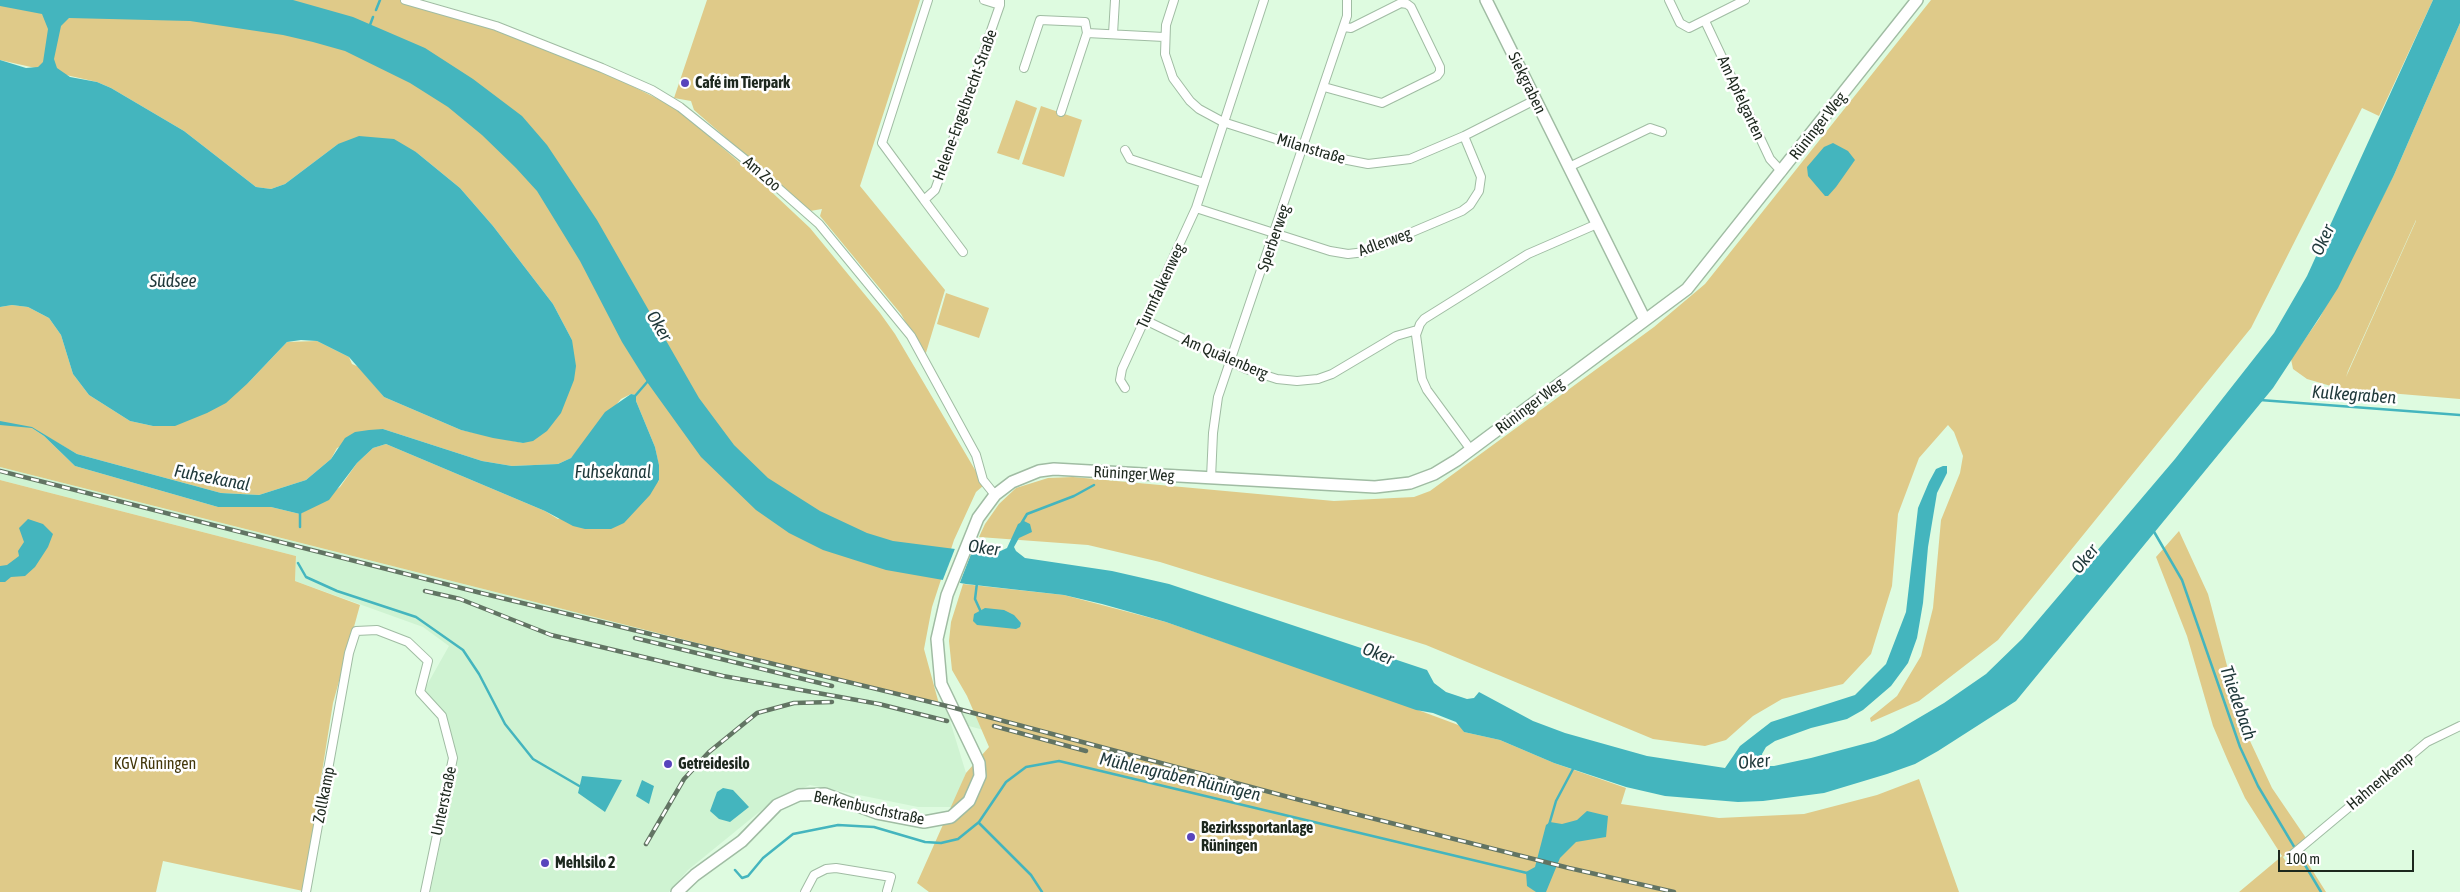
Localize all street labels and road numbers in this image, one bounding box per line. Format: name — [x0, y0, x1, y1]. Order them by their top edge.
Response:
street label: Helene-Engelbrecht-Straße — [929, 27, 1001, 183]
street label: Siekgraben — [1504, 49, 1550, 117]
street label: Am Apfelgarten — [1713, 53, 1769, 143]
street label: Rüninger Weg — [1786, 88, 1850, 164]
street label: Milanstraße — [1274, 129, 1348, 169]
street label: Am Zoo — [739, 152, 785, 196]
street label: Sperberweg — [1254, 202, 1294, 274]
street label: Adlerweg — [1356, 224, 1414, 260]
street label: Turmfalkenweg — [1133, 240, 1189, 332]
street label: Am Quälenberg — [1179, 330, 1271, 384]
street label: Rüninger Weg — [1492, 374, 1568, 438]
street label: Rüninger Weg — [1093, 462, 1175, 486]
street label: Hahnenkamp — [2343, 748, 2417, 814]
street label: Zollkamp — [309, 765, 339, 825]
street label: Unterstraße — [427, 765, 461, 837]
street label: Berkenbuschstraße — [812, 787, 926, 829]

